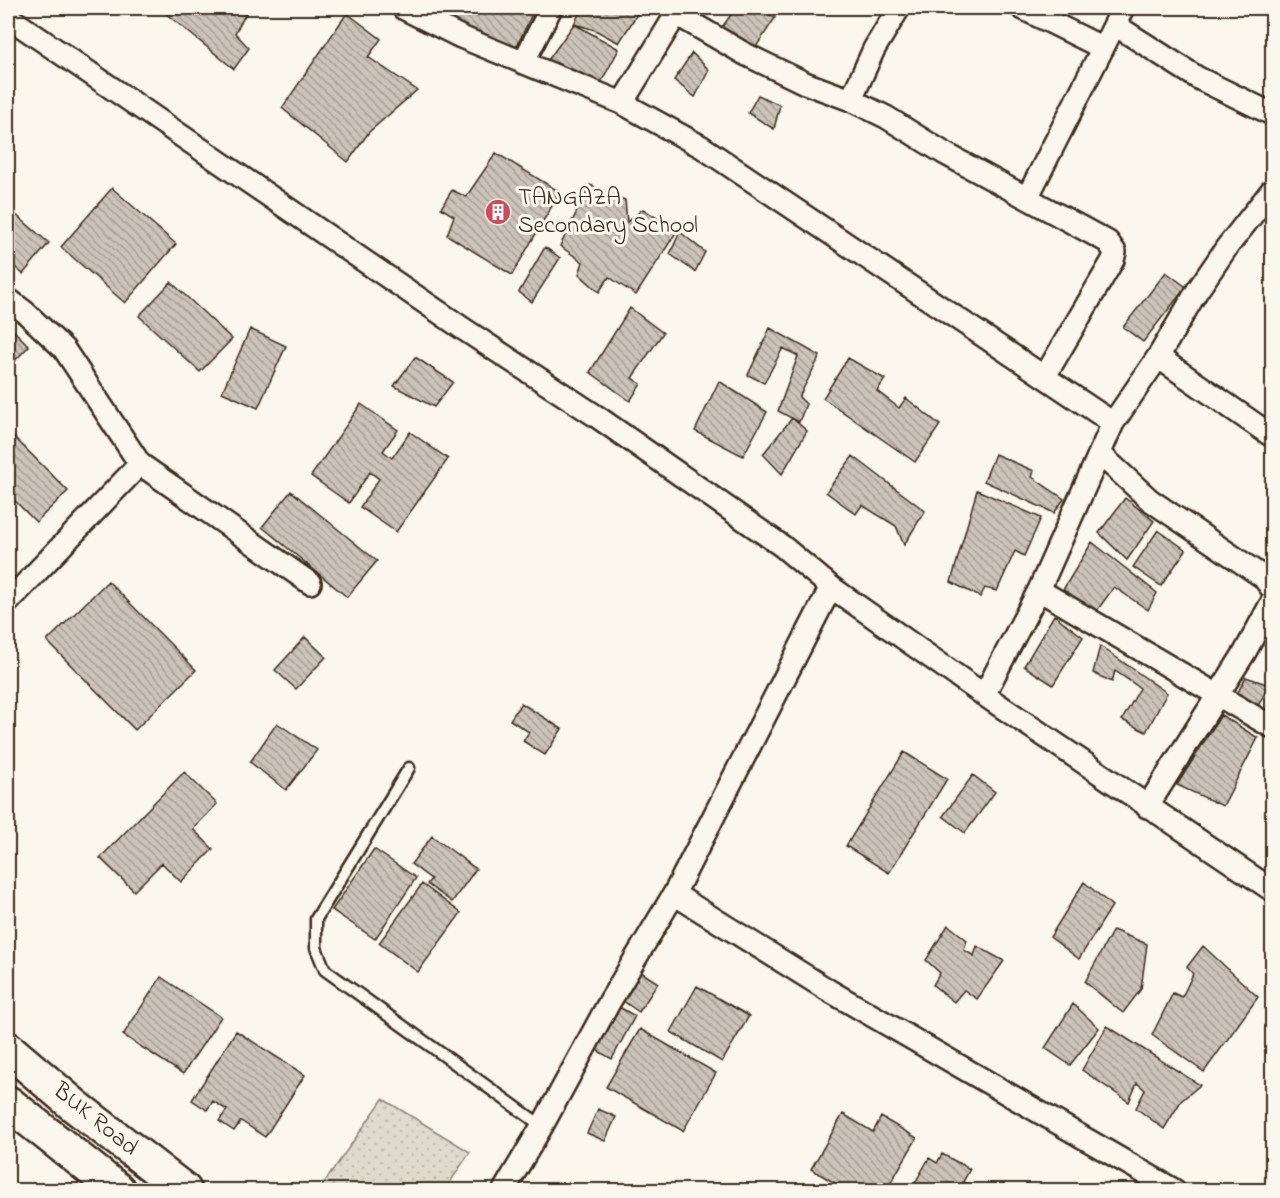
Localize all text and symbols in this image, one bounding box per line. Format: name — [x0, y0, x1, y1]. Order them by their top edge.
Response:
place label: TANGAZA Secondary School — [518, 181, 698, 245]
building icon: TANGAZA Secondary School — [483, 197, 513, 227]
street label: BUK Road — [44, 1074, 146, 1166]

